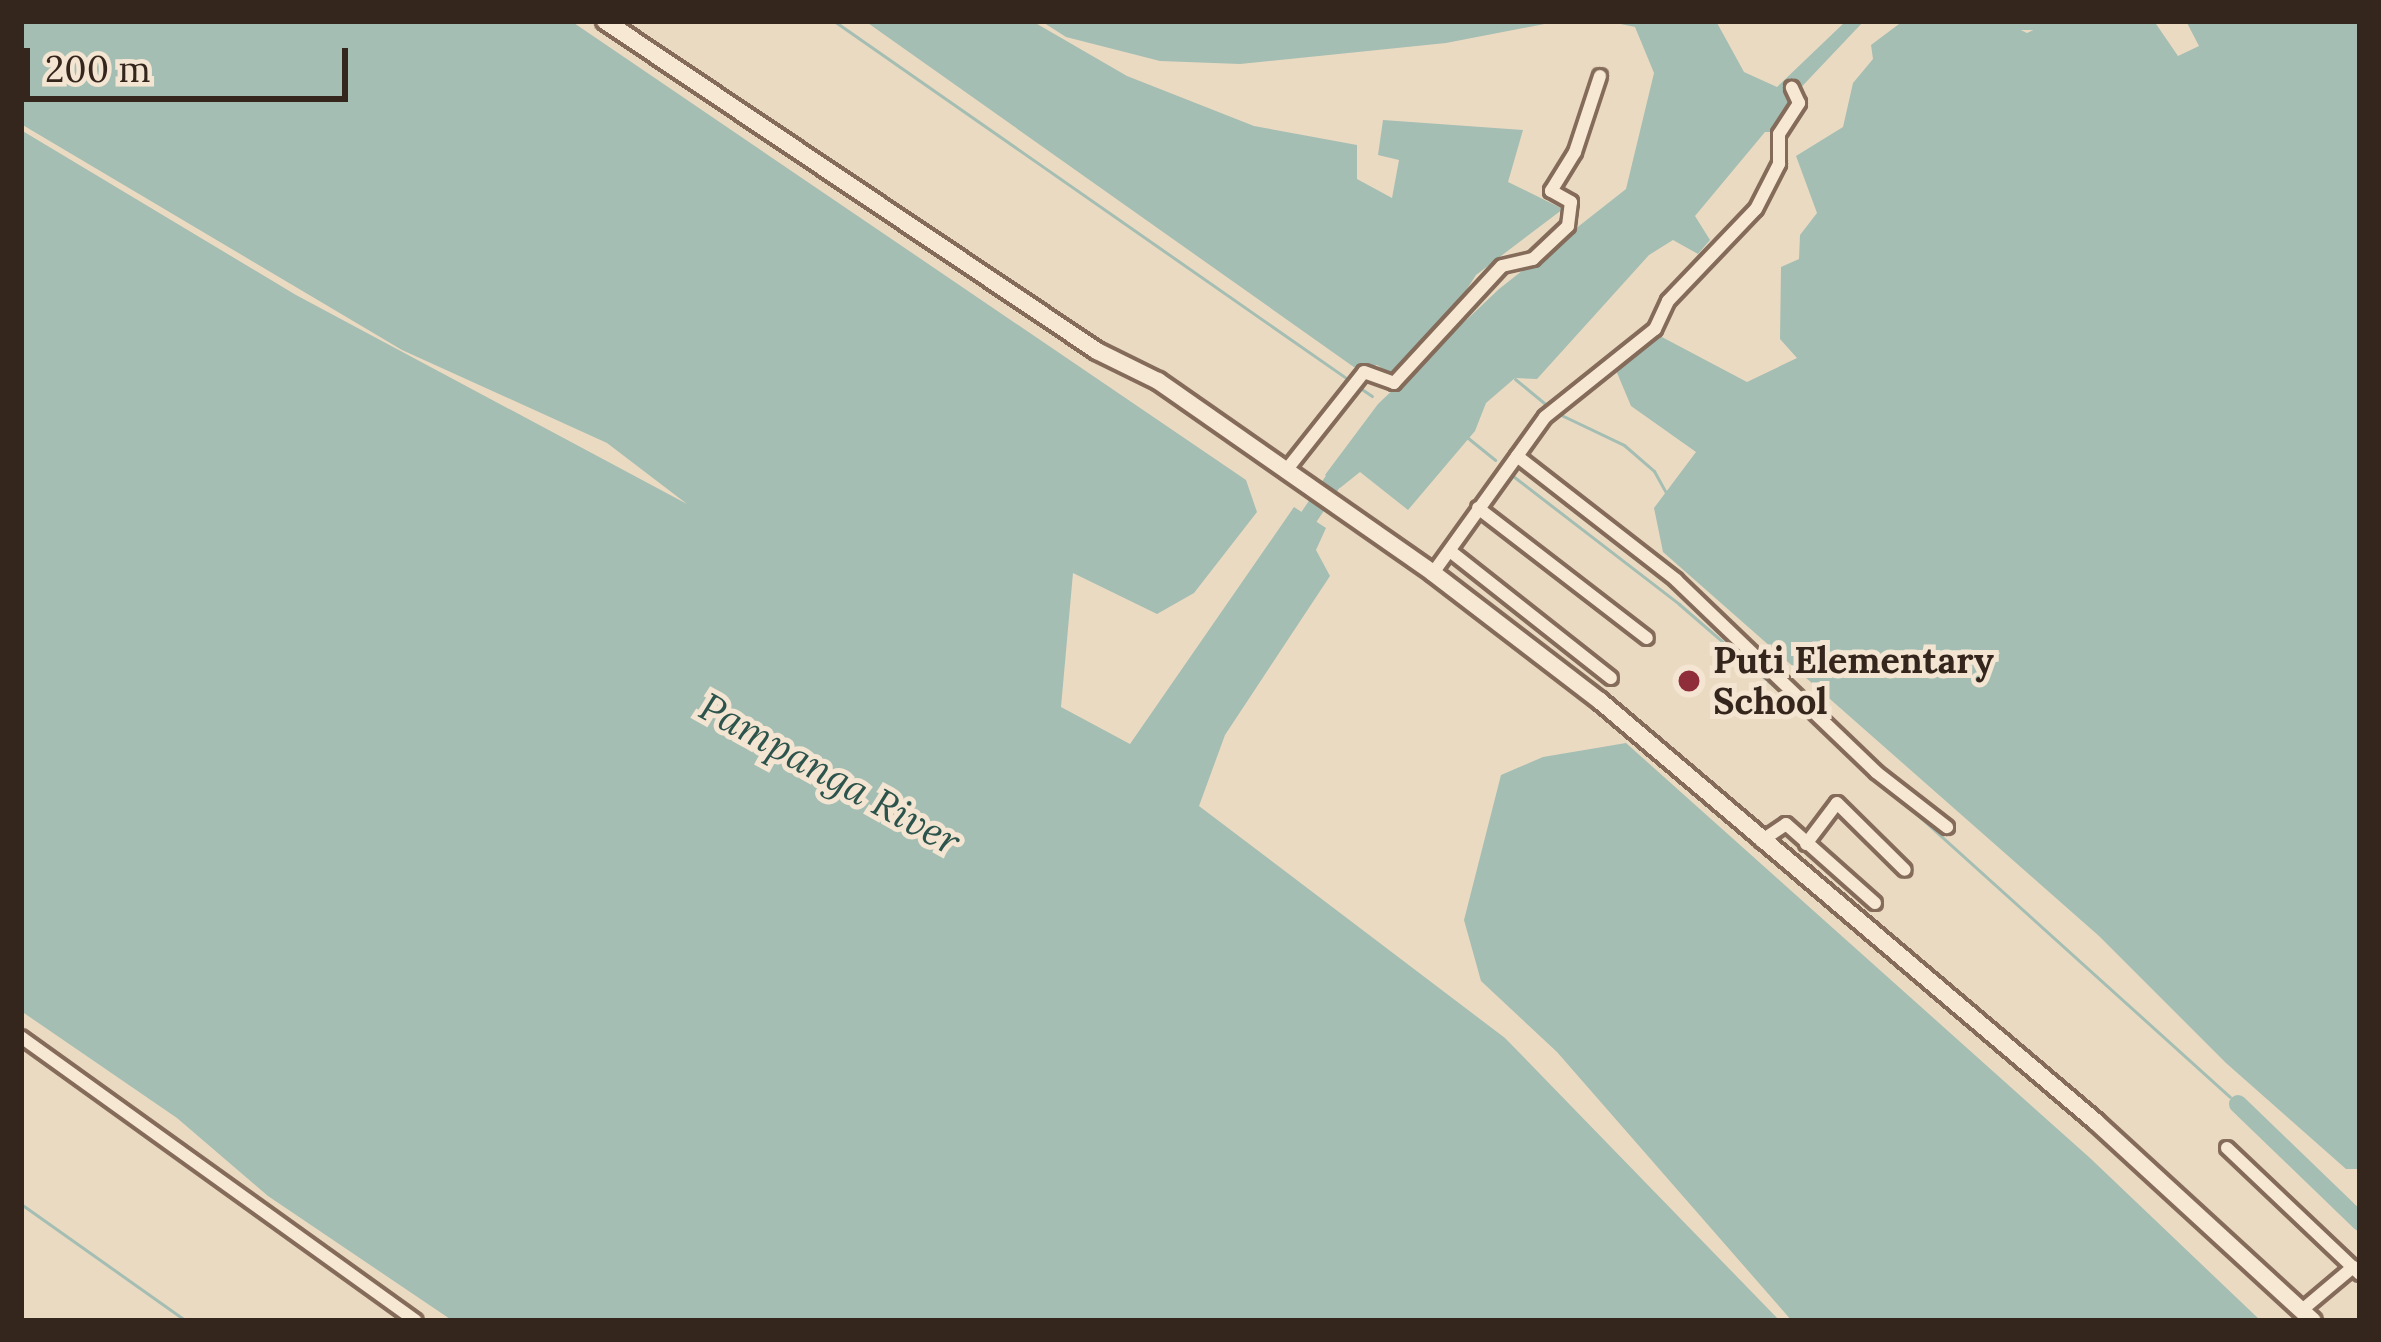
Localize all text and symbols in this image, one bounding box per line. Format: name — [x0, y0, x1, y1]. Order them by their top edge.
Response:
scale bar — [30, 24, 354, 98]
text: 200 m — [45, 46, 151, 92]
place label: Puti Elementary School — [1713, 638, 1994, 723]
marker: Puti Elementary School — [1676, 668, 1702, 694]
water label: Pampanga River — [691, 683, 969, 865]

